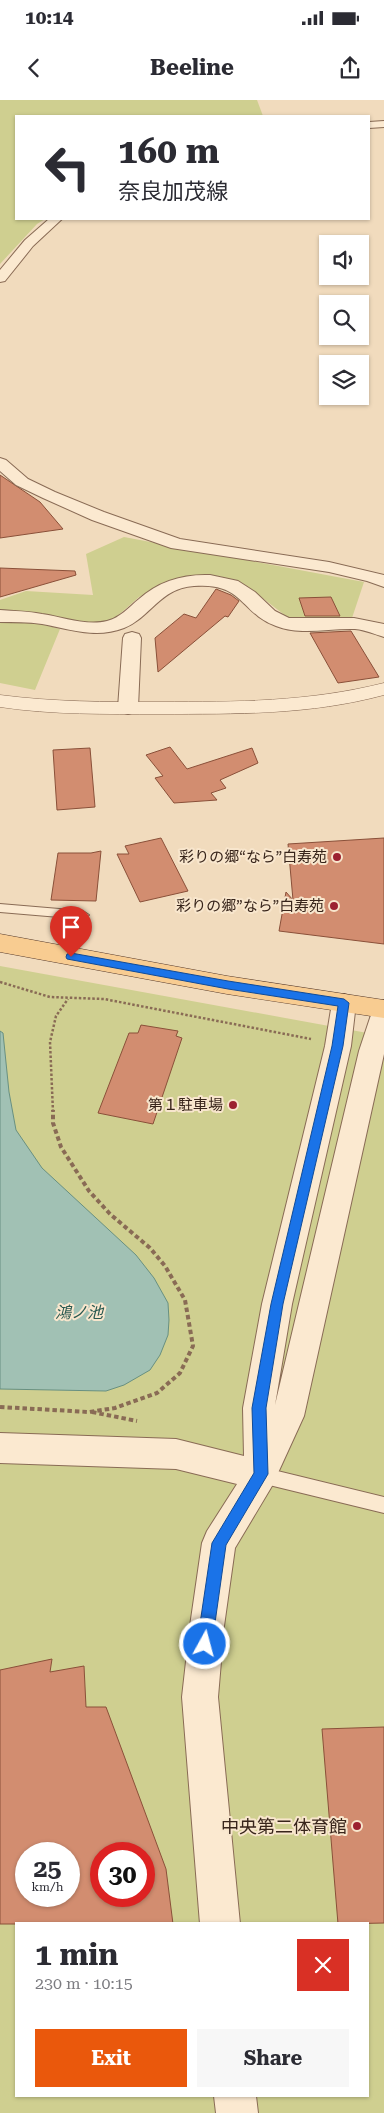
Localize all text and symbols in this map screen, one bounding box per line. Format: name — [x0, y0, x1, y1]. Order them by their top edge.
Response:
text: 10:14 — [25, 6, 74, 29]
icon: back — [20, 54, 48, 82]
icon: share — [336, 54, 364, 82]
text: Beeline — [150, 55, 234, 80]
text: 160 m — [118, 131, 219, 172]
icon: left — [35, 135, 100, 200]
text: 奈良加茂線 — [118, 179, 228, 204]
map controls — [319, 235, 369, 405]
button: sound — [319, 235, 369, 285]
button: search — [319, 295, 369, 345]
button: layers — [319, 355, 369, 405]
place label: 彩りの郷“なら”白寿苑 — [179, 848, 327, 866]
marker: 彩りの郷“なら”白寿苑 — [331, 851, 343, 863]
place label: 彩りの郷”なら”白寿苑 — [176, 897, 324, 915]
marker: 彩りの郷”なら”白寿苑 — [328, 900, 340, 912]
pin — [50, 906, 92, 957]
icon: arrive — [57, 913, 85, 941]
place label: 第１駐車場 — [148, 1096, 223, 1114]
marker: 第１駐車場 — [227, 1099, 239, 1111]
water label: 鴻ノ池 — [55, 1303, 105, 1322]
position arrow — [178, 1617, 230, 1669]
place label: 中央第二体育館 — [221, 1816, 347, 1837]
marker: 中央第二体育館 — [351, 1820, 363, 1832]
speed limit sign: 30 — [90, 1842, 155, 1907]
text: 25 — [33, 1854, 62, 1883]
text: km/h — [31, 1880, 64, 1894]
text: 1 min — [35, 1937, 118, 1972]
button: close — [297, 1939, 349, 1991]
text: 230 m · 10:15 — [35, 1974, 133, 1993]
button: Exit — [35, 2029, 187, 2087]
button: Share — [197, 2029, 349, 2087]

